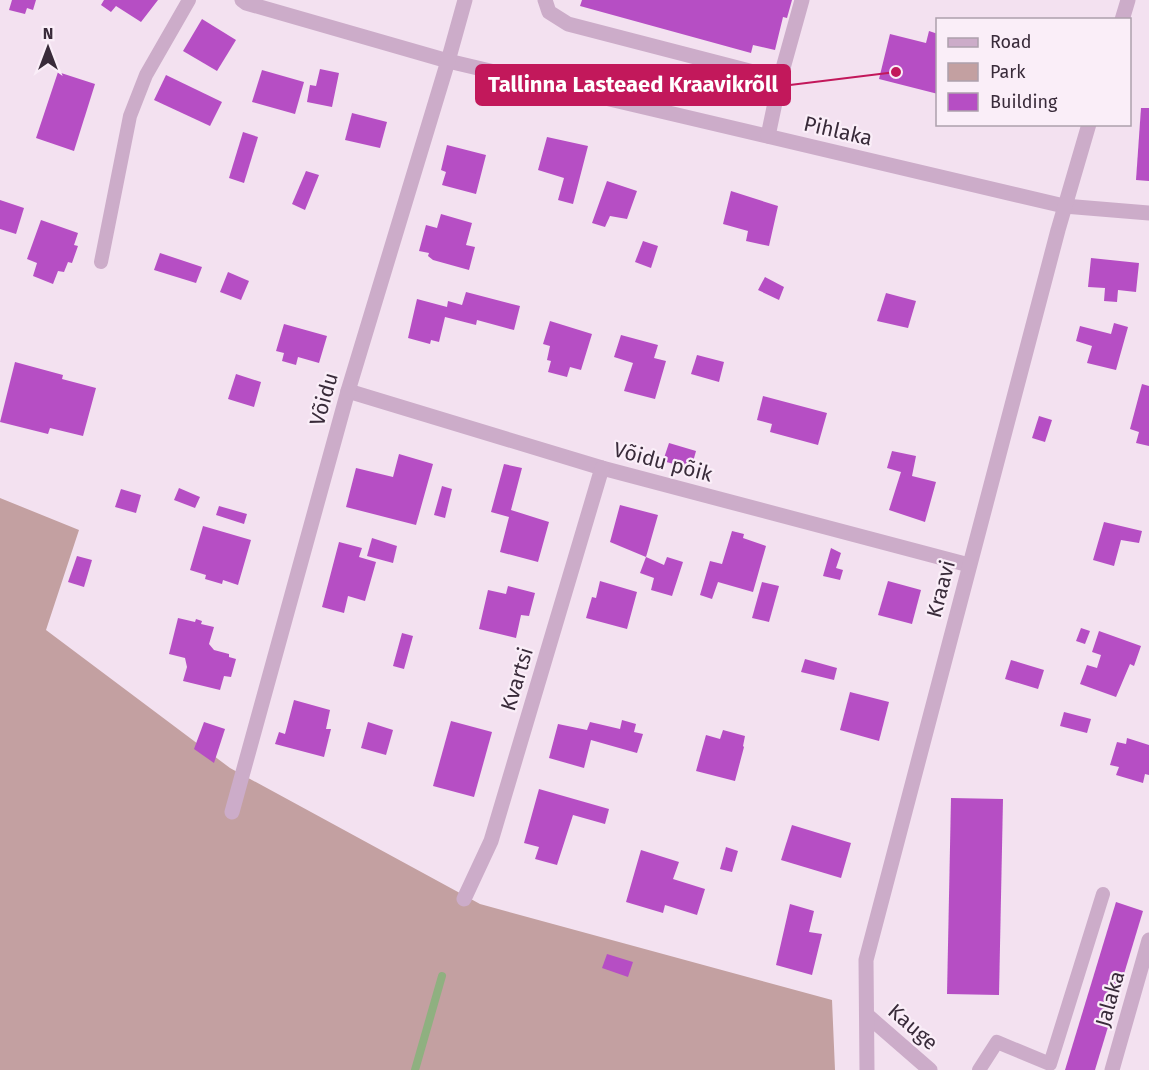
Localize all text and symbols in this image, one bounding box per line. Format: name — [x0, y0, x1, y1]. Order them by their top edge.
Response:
north arrow — [18, 18, 78, 78]
legend — [936, 18, 1131, 126]
text: N — [43, 24, 53, 43]
text: Road — [990, 31, 1032, 53]
text: Park — [990, 61, 1026, 83]
callout: Tallinna Lasteaed Kraavikrõll — [476, 65, 790, 105]
text: Tallinna Lasteaed Kraavikrõll — [488, 71, 778, 98]
text: Building — [990, 91, 1058, 113]
street label: Pihlaka — [801, 110, 875, 152]
street label: Võidu — [304, 369, 344, 429]
street label: Võidu põik — [611, 436, 715, 488]
street label: Kraavi — [921, 557, 961, 621]
street label: Kvartsi — [495, 644, 539, 714]
street label: Jalaka — [1090, 968, 1130, 1030]
street label: Kauge — [883, 998, 943, 1056]

